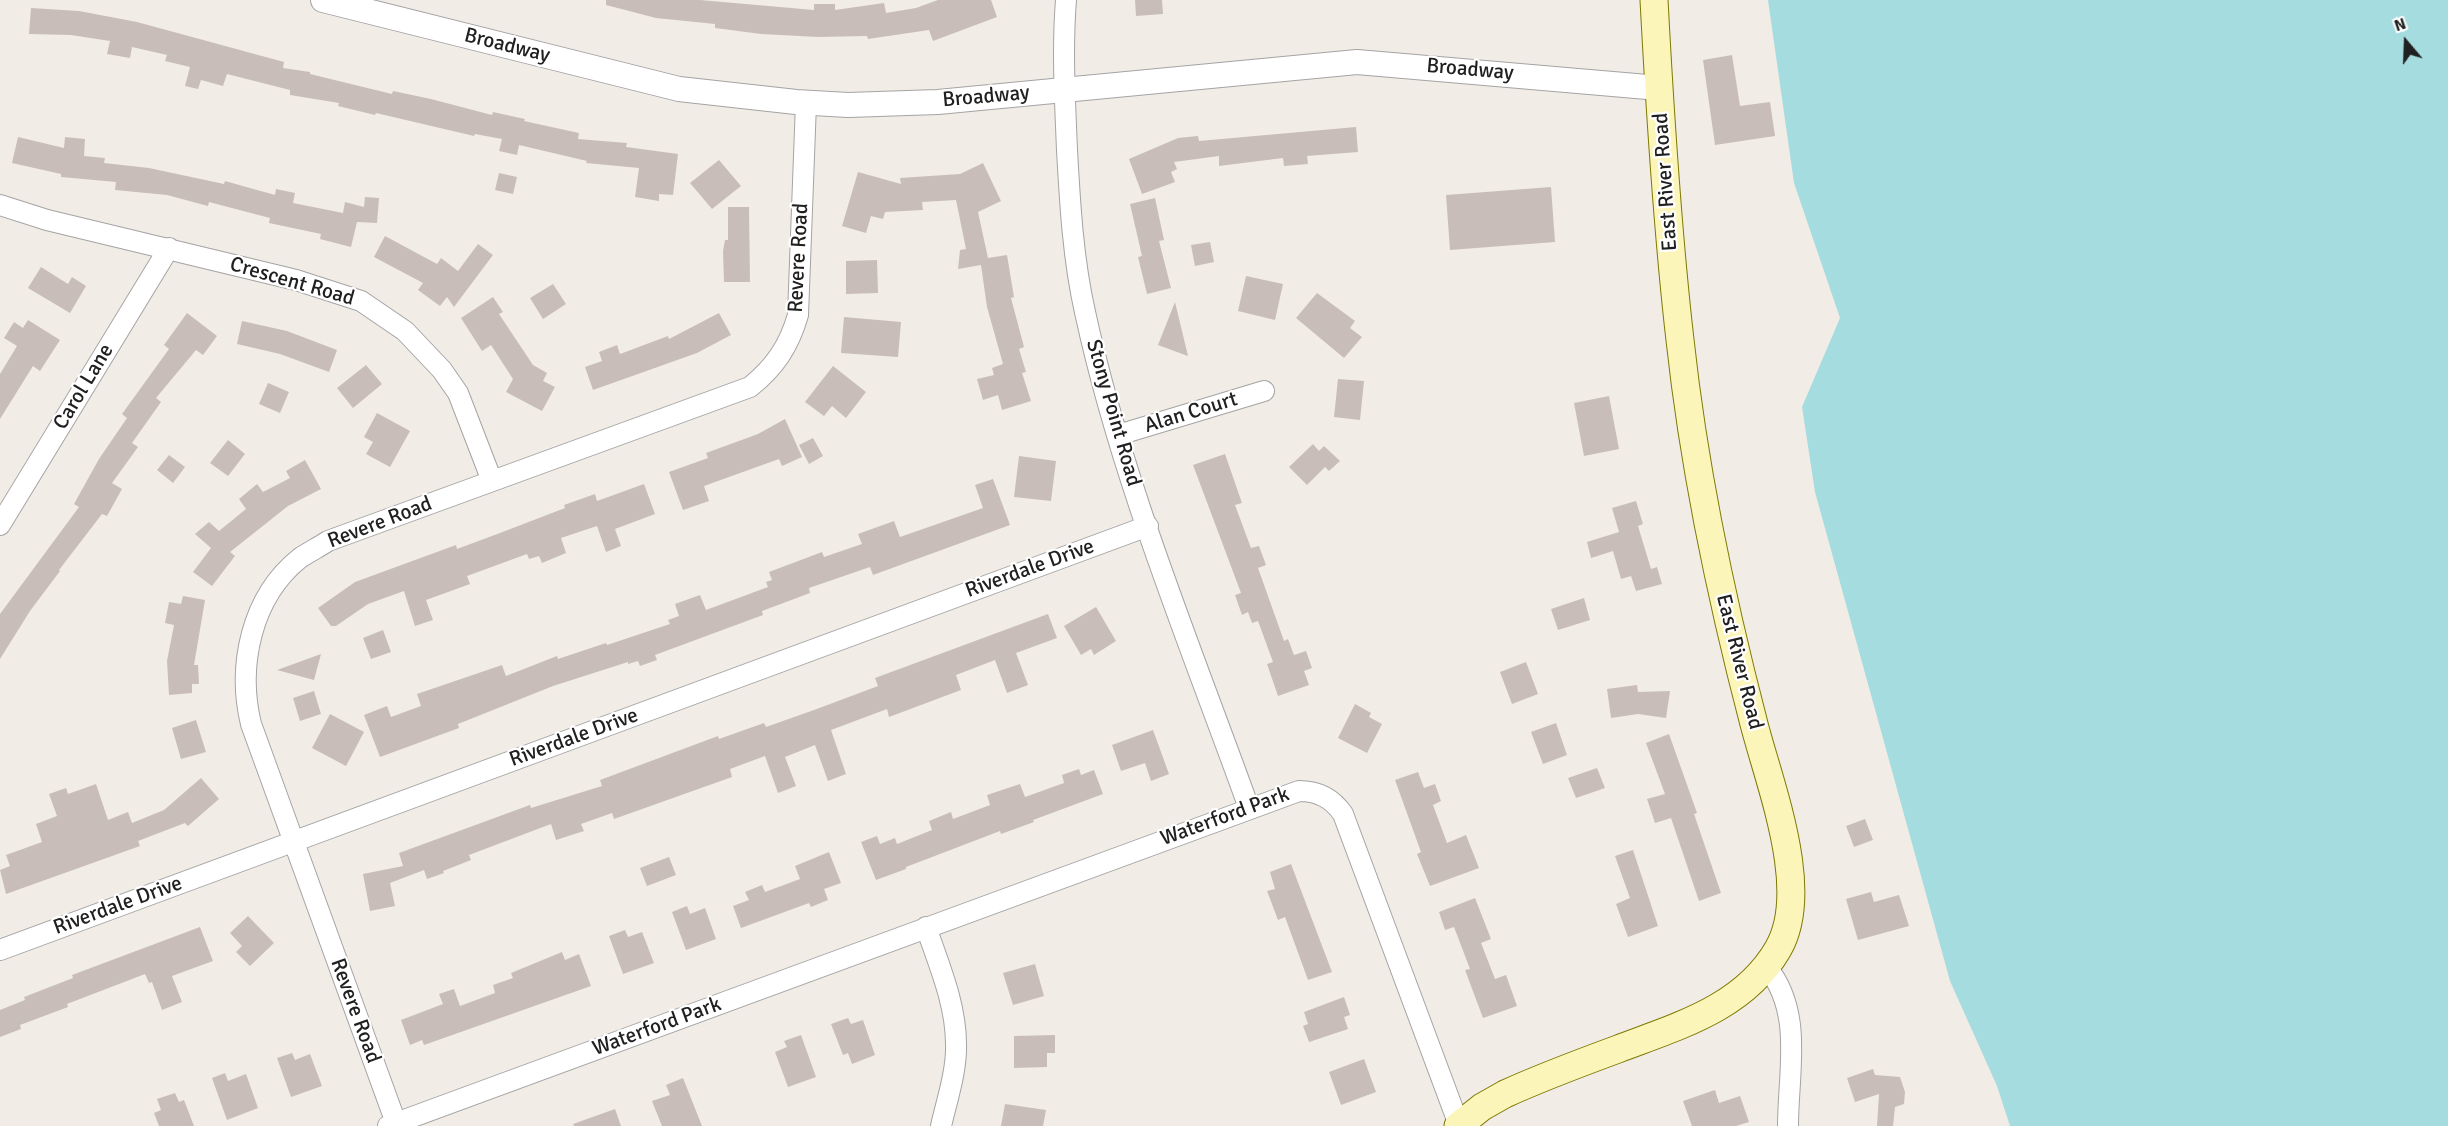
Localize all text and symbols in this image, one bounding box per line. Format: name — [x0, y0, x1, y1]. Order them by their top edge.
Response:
north arrow — [2376, 12, 2436, 72]
text: N — [2392, 14, 2409, 36]
street label: Broadway — [462, 23, 552, 69]
street label: Broadway — [1425, 54, 1515, 86]
street label: Broadway — [941, 81, 1031, 113]
street label: East River Road — [1649, 112, 1683, 252]
street label: Revere Road — [784, 203, 814, 313]
street label: Crescent Road — [227, 252, 357, 312]
street label: Stony Point Road — [1080, 337, 1146, 489]
street label: Carol Lane — [49, 340, 119, 434]
street label: Alan Court — [1141, 387, 1241, 439]
street label: Revere Road — [324, 492, 436, 554]
street label: Riverdale Drive — [962, 534, 1098, 604]
street label: East River Road — [1710, 592, 1768, 732]
street label: Riverdale Drive — [506, 703, 642, 773]
street label: Waterford Park — [1157, 782, 1293, 852]
street label: Riverdale Drive — [50, 871, 186, 941]
street label: Revere Road — [324, 955, 386, 1067]
street label: Waterford Park — [589, 992, 725, 1062]

